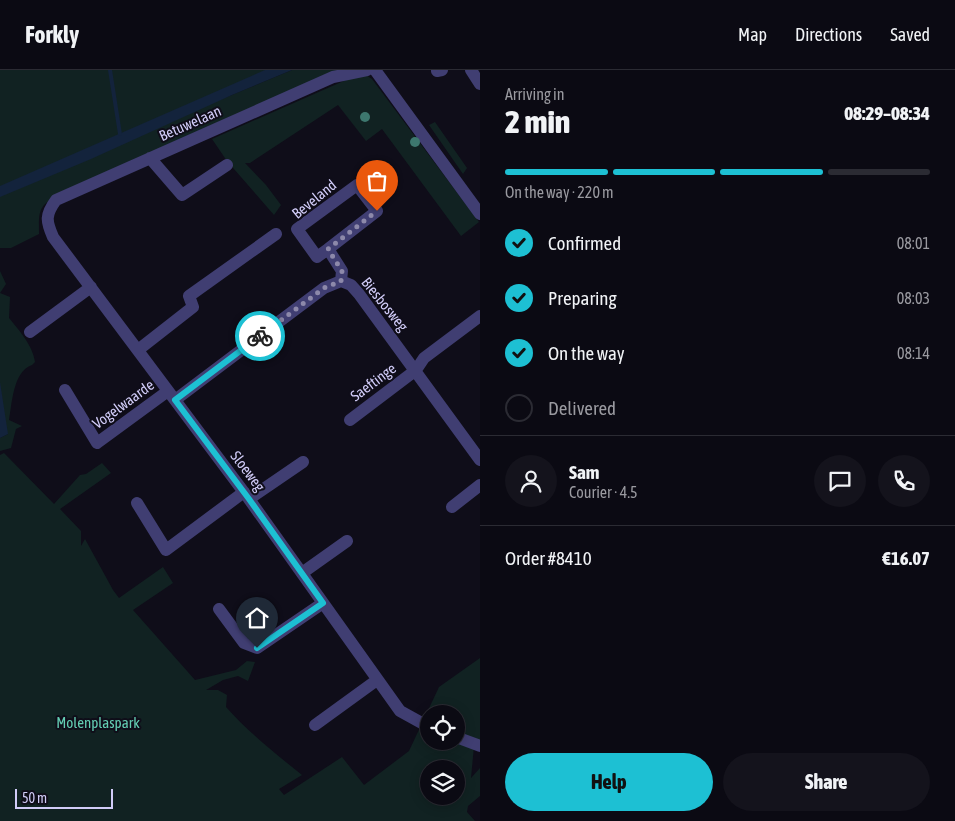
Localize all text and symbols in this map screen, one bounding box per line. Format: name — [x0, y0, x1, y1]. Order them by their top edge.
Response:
text: Forkly — [25, 21, 79, 48]
text: Map — [738, 24, 767, 45]
text: Directions — [795, 24, 862, 45]
text: Saved — [890, 24, 930, 45]
text: Arriving in — [505, 85, 565, 103]
street label: Betuwelaan — [156, 102, 224, 144]
text: 08:29–08:34 — [844, 102, 930, 124]
text: 2 min — [505, 103, 570, 140]
pin — [356, 160, 398, 211]
icon: bag — [363, 167, 391, 195]
street label: Beveland — [288, 176, 340, 222]
text: On the way · 220 m — [505, 183, 614, 201]
icon: check — [505, 229, 533, 257]
text: Confirmed — [548, 232, 621, 254]
text: 08:01 — [897, 234, 930, 252]
street label: Biesbosweg — [358, 274, 412, 335]
icon: check — [505, 284, 533, 312]
text: Preparing — [548, 287, 617, 309]
text: 08:03 — [897, 289, 930, 307]
courier — [235, 311, 285, 361]
icon: bike — [246, 322, 274, 350]
icon: check — [505, 339, 533, 367]
text: On the way — [548, 342, 625, 364]
text: 08:14 — [897, 344, 930, 362]
street label: Saeftinge — [347, 359, 399, 405]
street label: Vogelwaarde — [89, 376, 157, 432]
text: Delivered — [548, 397, 616, 419]
street label: Sloeweg — [227, 448, 269, 495]
button: person — [505, 455, 557, 507]
button: chat — [814, 455, 866, 507]
button: phone — [878, 455, 930, 507]
text: Sam — [569, 461, 600, 483]
text: Courier · 4.5 — [569, 483, 638, 501]
text: Order #8410 — [505, 547, 592, 569]
text: €16.07 — [882, 547, 930, 569]
pin — [236, 597, 278, 648]
icon: home — [243, 604, 271, 632]
map controls — [420, 705, 465, 805]
button: locate — [420, 705, 465, 750]
park label: Molenplaspark — [56, 714, 140, 731]
button: Help — [505, 753, 713, 811]
button: Share — [723, 753, 930, 811]
button: layers — [420, 760, 465, 805]
scale bar — [15, 786, 112, 809]
text: 50 m — [22, 790, 47, 806]

